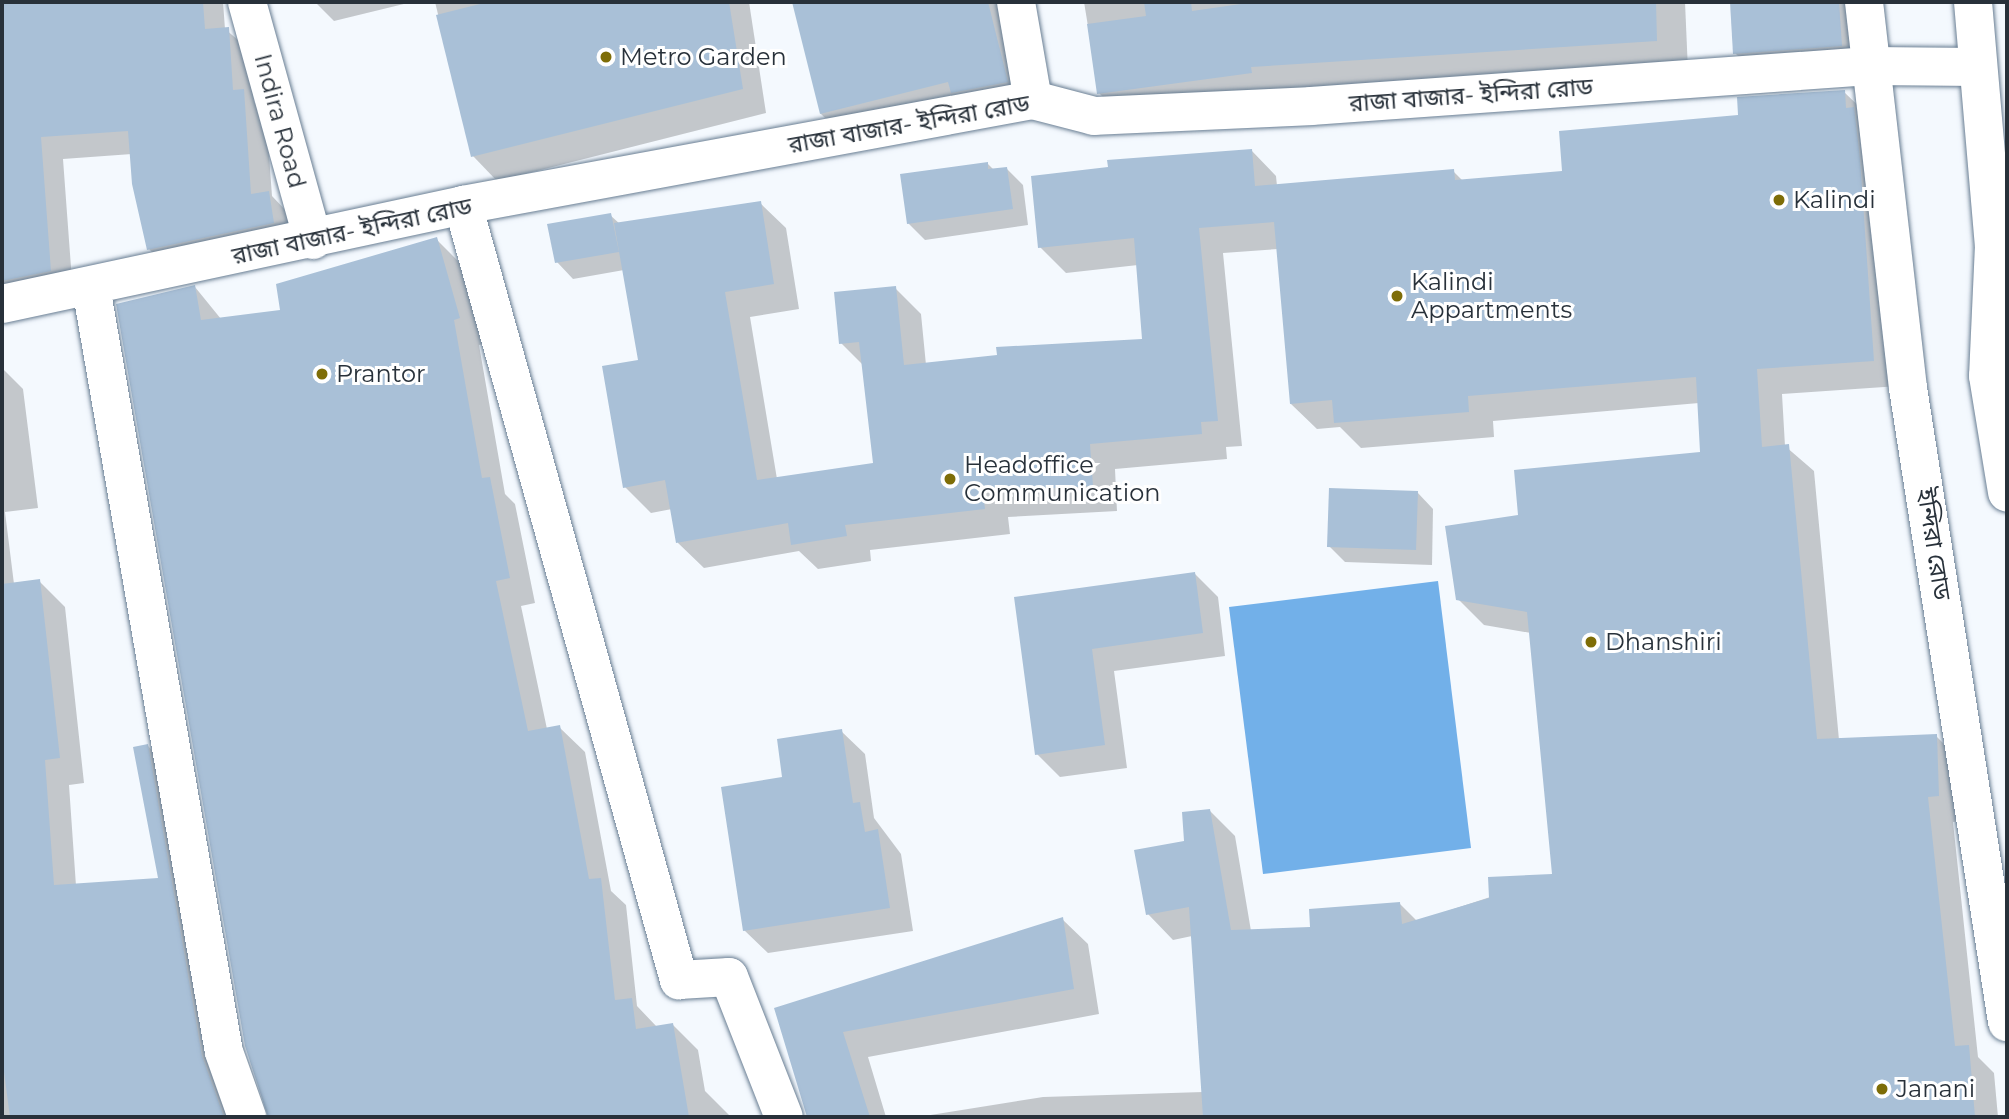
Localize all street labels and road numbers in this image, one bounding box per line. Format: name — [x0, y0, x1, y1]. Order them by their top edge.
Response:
street label: Indira Road — [248, 51, 312, 191]
street label: রাজা বাজার- ইন্দিরা রোড — [1348, 72, 1594, 118]
street label: রাজা বাজার- ইন্দিরা রোড — [786, 89, 1032, 159]
street label: রাজা বাজার- ইন্দিরা রোড — [229, 191, 475, 271]
street label: ইন্দিরা রোড — [1911, 486, 1957, 602]

